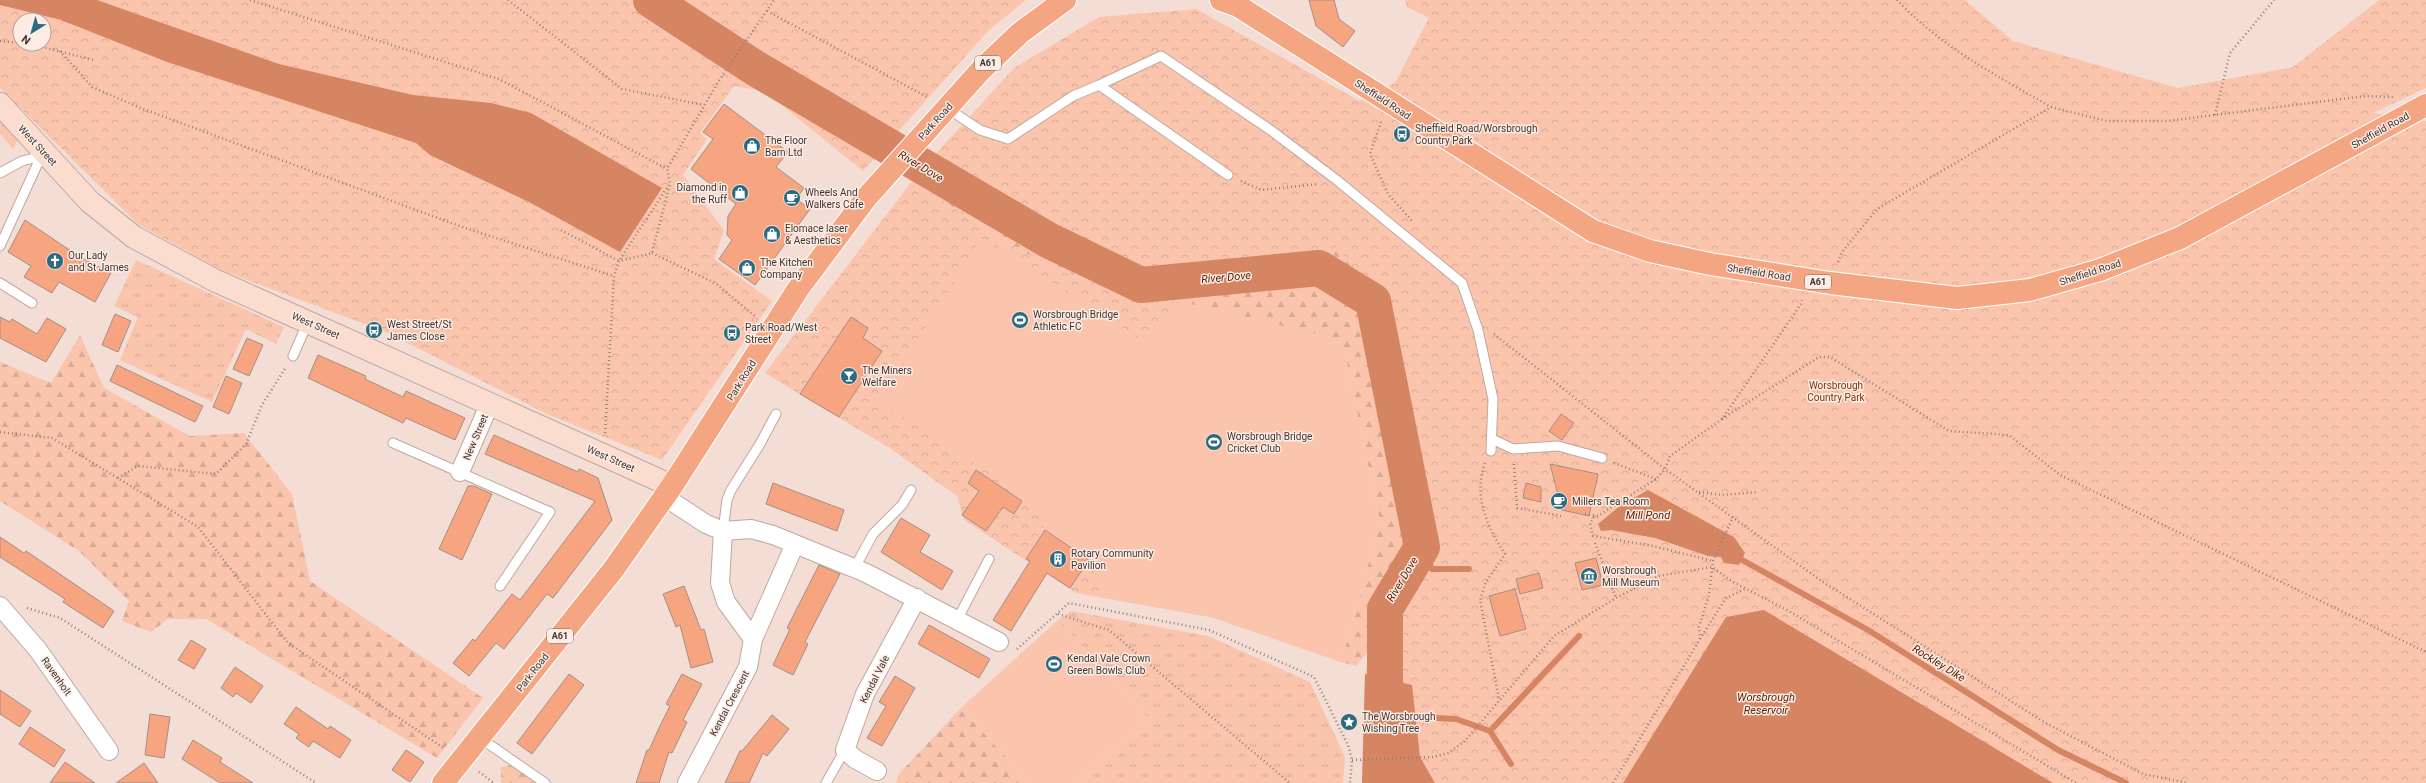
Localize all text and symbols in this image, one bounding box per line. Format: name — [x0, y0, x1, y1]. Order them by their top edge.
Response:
north arrow — [12, 12, 52, 52]
text: N — [19, 32, 33, 47]
road number: A61 — [975, 56, 1001, 70]
street label: Sheffield Road — [1353, 77, 1413, 121]
street label: Park Road — [916, 101, 955, 142]
street label: Sheffield Road — [2350, 110, 2411, 151]
street label: West Street — [16, 123, 59, 168]
place label: Sheffield Road/Worsbrough Country Park — [1415, 123, 1537, 146]
bus stop icon: Sheffield Road/Worsbrough Country Park — [1392, 124, 1412, 144]
place label: The Floor Barn Ltd — [765, 135, 808, 158]
shop icon: The Floor Barn Ltd — [742, 136, 762, 156]
water label: River Dove — [896, 148, 946, 185]
place label: Diamond in the Ruff — [676, 182, 728, 205]
shop icon: Diamond in the Ruff — [730, 183, 750, 203]
place label: Wheels And Walkers Cafe — [805, 187, 864, 210]
cafe icon: Wheels And Walkers Cafe — [782, 188, 802, 208]
place label: Elomace laser & Aesthetics — [785, 223, 848, 246]
shop icon: Elomace laser & Aesthetics — [762, 224, 782, 244]
place label: Our Lady and St James — [68, 250, 129, 273]
church icon: Our Lady and St James — [45, 251, 65, 271]
place label: The Kitchen Company — [760, 257, 813, 280]
street label: Sheffield Road — [2058, 257, 2122, 288]
shop icon: The Kitchen Company — [737, 258, 757, 278]
street label: Sheffield Road — [1726, 262, 1791, 283]
water label: River Dove — [1201, 269, 1252, 286]
road number: A61 — [1805, 275, 1831, 289]
place label: Worsbrough Bridge Athletic FC — [1033, 309, 1118, 332]
street label: West Street — [290, 310, 341, 341]
sports icon: Worsbrough Bridge Athletic FC — [1010, 310, 1030, 330]
place label: West Street/St James Close — [387, 319, 452, 342]
bus stop icon: West Street/St James Close — [364, 320, 384, 340]
place label: Park Road/West Street — [745, 322, 817, 345]
bus stop icon: Park Road/West Street — [722, 323, 742, 343]
street label: Park Road — [725, 358, 758, 403]
place label: The Miners Welfare — [862, 365, 912, 388]
bar icon: The Miners Welfare — [839, 366, 859, 386]
park label: Worsbrough Country Park — [1807, 380, 1866, 403]
street label: New Street — [461, 413, 490, 462]
place label: Worsbrough Bridge Cricket Club — [1227, 431, 1312, 454]
sports icon: Worsbrough Bridge Cricket Club — [1204, 432, 1224, 452]
street label: West Street — [585, 443, 636, 474]
cafe icon: Millers Tea Room — [1549, 491, 1569, 511]
place label: Millers Tea Room — [1572, 496, 1649, 507]
water label: Mill Pond — [1626, 509, 1671, 522]
place label: Rotary Community Pavilion — [1071, 548, 1154, 571]
building icon: Rotary Community Pavilion — [1048, 549, 1068, 569]
water label: River Dove — [1384, 554, 1421, 604]
place label: Worsbrough Mill Museum — [1602, 565, 1660, 588]
museum icon: Worsbrough Mill Museum — [1579, 566, 1599, 586]
road number: A61 — [547, 629, 573, 643]
water label: Rockley Dike — [1910, 642, 1968, 685]
street label: Park Road — [514, 651, 551, 694]
street label: Kendal Vale — [858, 653, 891, 705]
place label: Kendal Vale Crown Green Bowls Club — [1067, 653, 1150, 676]
sports icon: Kendal Vale Crown Green Bowls Club — [1044, 654, 1064, 674]
street label: Ravenholt — [39, 655, 74, 697]
street label: Kendal Crescent — [708, 669, 751, 738]
water label: Worsbrough Reservoir — [1737, 691, 1795, 717]
place label: The Worsbrough Wishing Tree — [1362, 711, 1435, 734]
place icon: The Worsbrough Wishing Tree — [1339, 712, 1359, 732]

